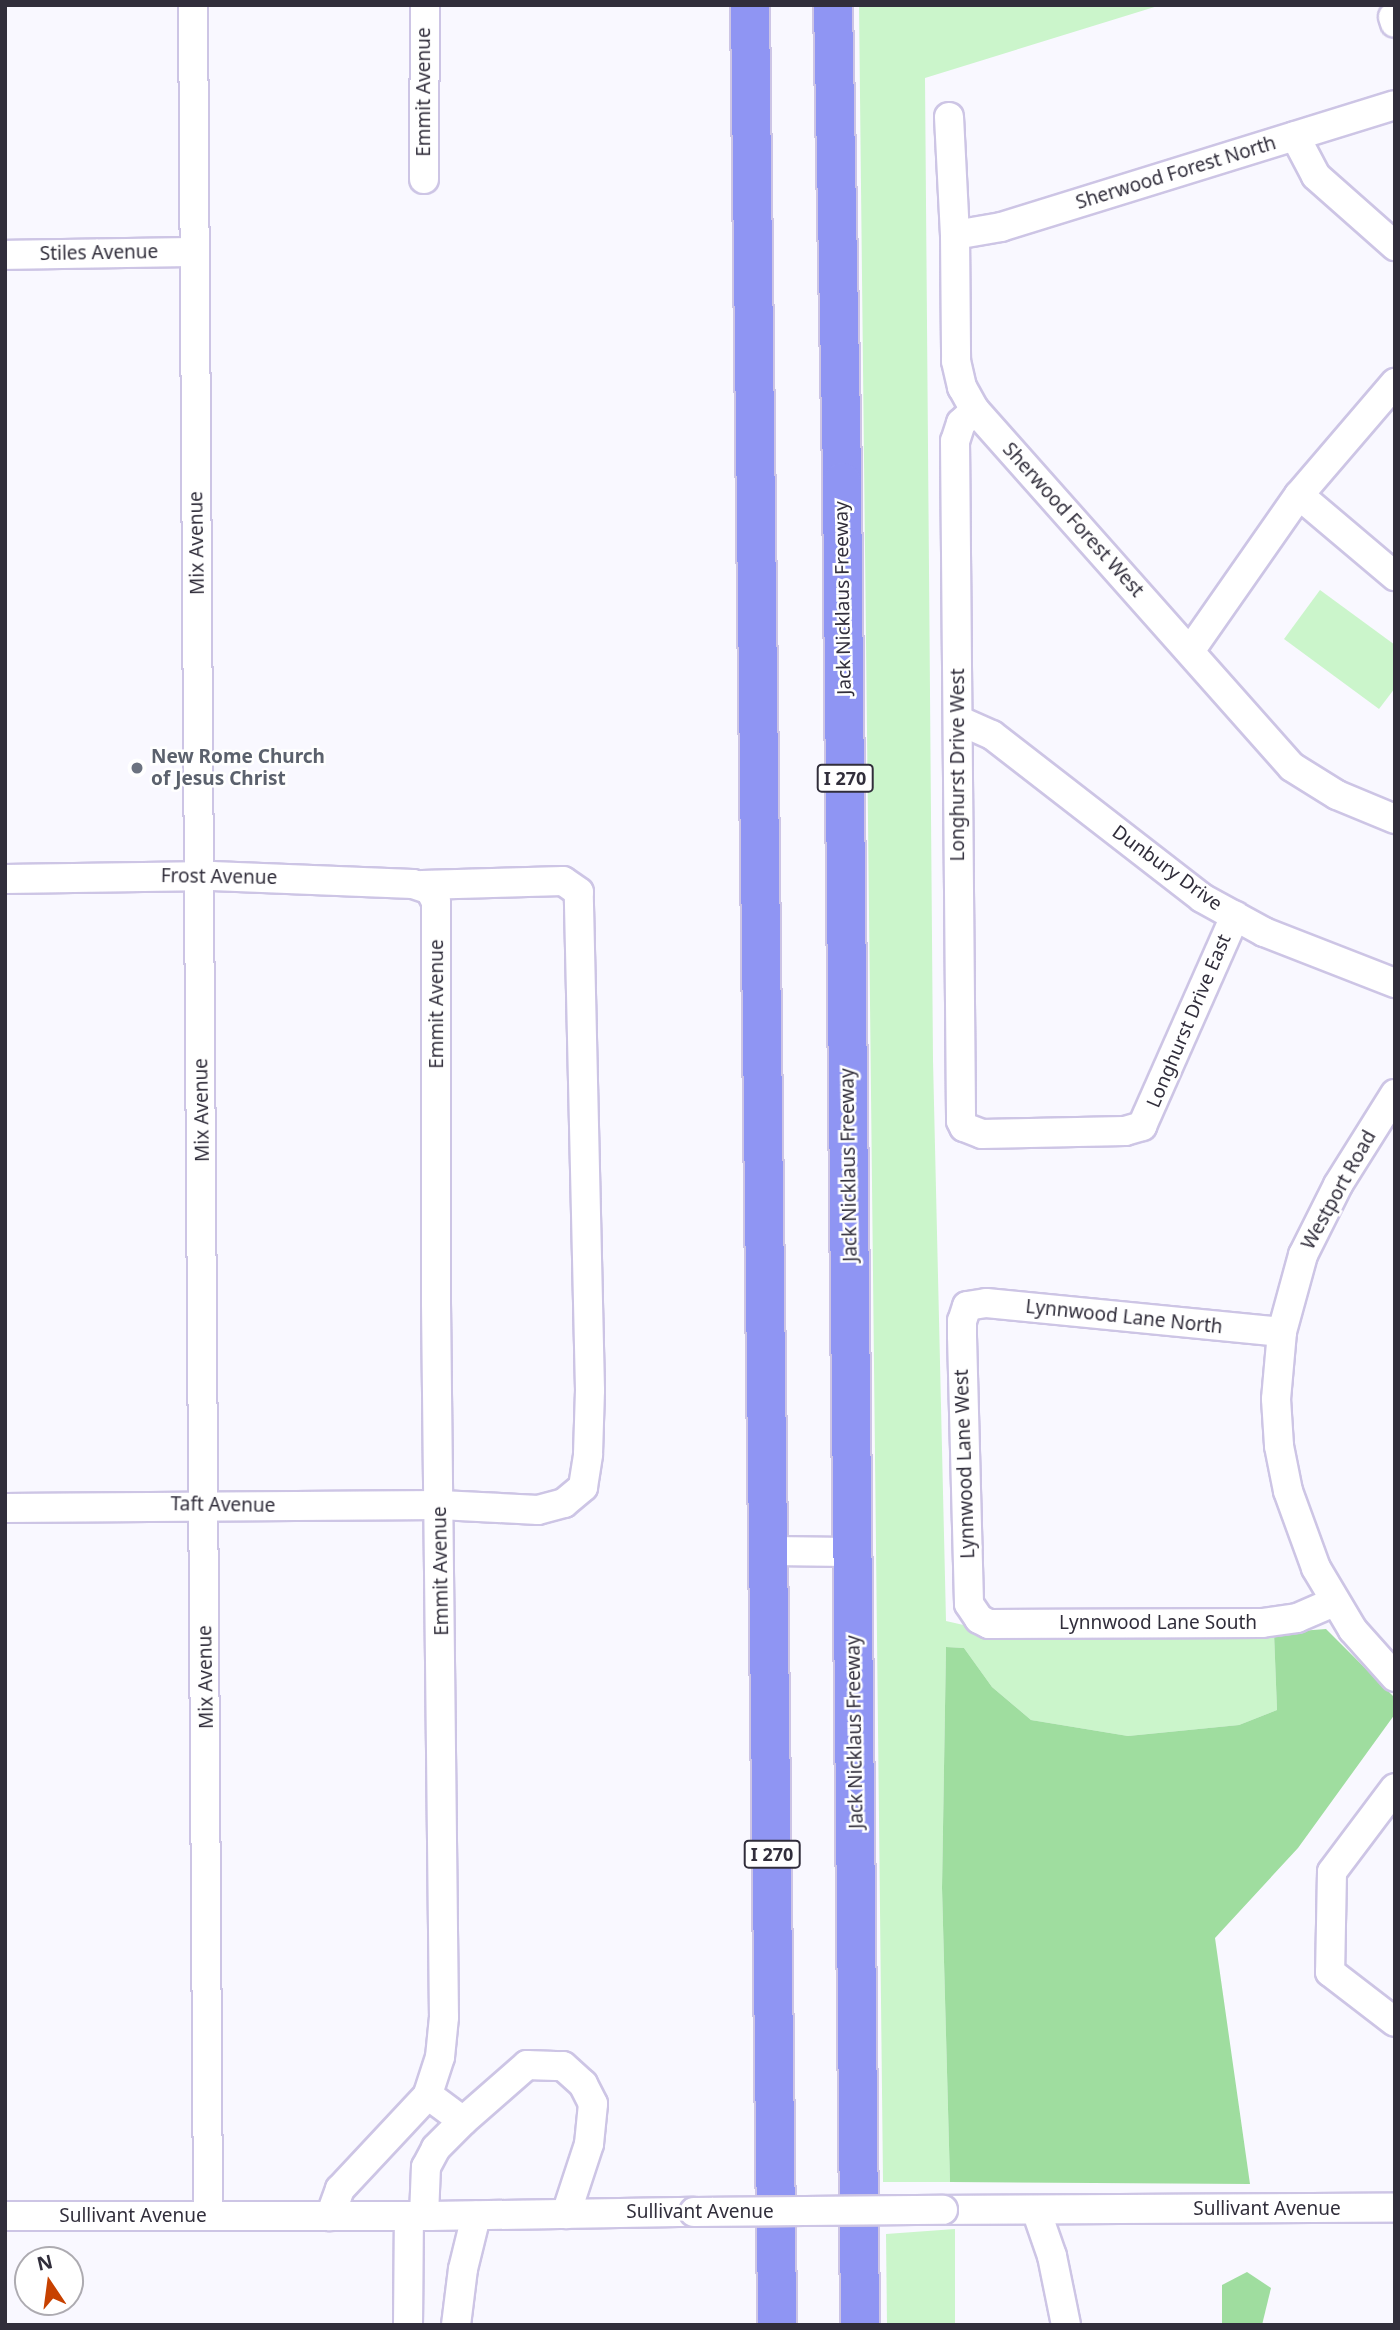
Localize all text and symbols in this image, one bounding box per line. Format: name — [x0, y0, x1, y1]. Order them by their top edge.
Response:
street label: Emmit Avenue — [413, 27, 435, 157]
street label: Sherwood Forest North — [1073, 132, 1279, 214]
street label: Stiles Avenue — [40, 241, 158, 265]
street label: Sherwood Forest West — [998, 438, 1148, 602]
street label: Mix Avenue — [185, 491, 209, 595]
street label: Jack Nicklaus Freeway — [830, 501, 856, 695]
street label: Longhurst Drive West — [947, 668, 969, 862]
place label: New Rome Church of Jesus Christ — [151, 746, 325, 790]
marker: New Rome Church of Jesus Christ — [129, 760, 145, 776]
road number: I 270 — [815, 764, 875, 792]
street label: Dunbury Drive — [1108, 820, 1226, 916]
street label: Frost Avenue — [161, 865, 277, 889]
street label: Longhurst Drive East — [1142, 931, 1236, 1111]
street label: Emmit Avenue — [426, 939, 448, 1069]
street label: Mix Avenue — [190, 1058, 214, 1162]
street label: Jack Nicklaus Freeway — [836, 1068, 862, 1262]
street label: Westport Road — [1297, 1127, 1381, 1253]
street label: Lynnwood Lane North — [1024, 1295, 1224, 1339]
street label: Lynnwood Lane West — [950, 1369, 980, 1559]
street label: Taft Avenue — [170, 1493, 276, 1517]
street label: Emmit Avenue — [428, 1506, 454, 1636]
street label: Lynnwood Lane South — [1059, 1612, 1257, 1634]
street label: Mix Avenue — [194, 1625, 218, 1729]
street label: Jack Nicklaus Freeway — [842, 1635, 868, 1829]
road number: I 270 — [742, 1840, 802, 1868]
street label: Sullivant Avenue — [1193, 2198, 1341, 2220]
street label: Sullivant Avenue — [626, 2201, 774, 2223]
street label: Sullivant Avenue — [59, 2205, 207, 2227]
north arrow — [14, 2246, 84, 2316]
text: N — [34, 2248, 55, 2277]

